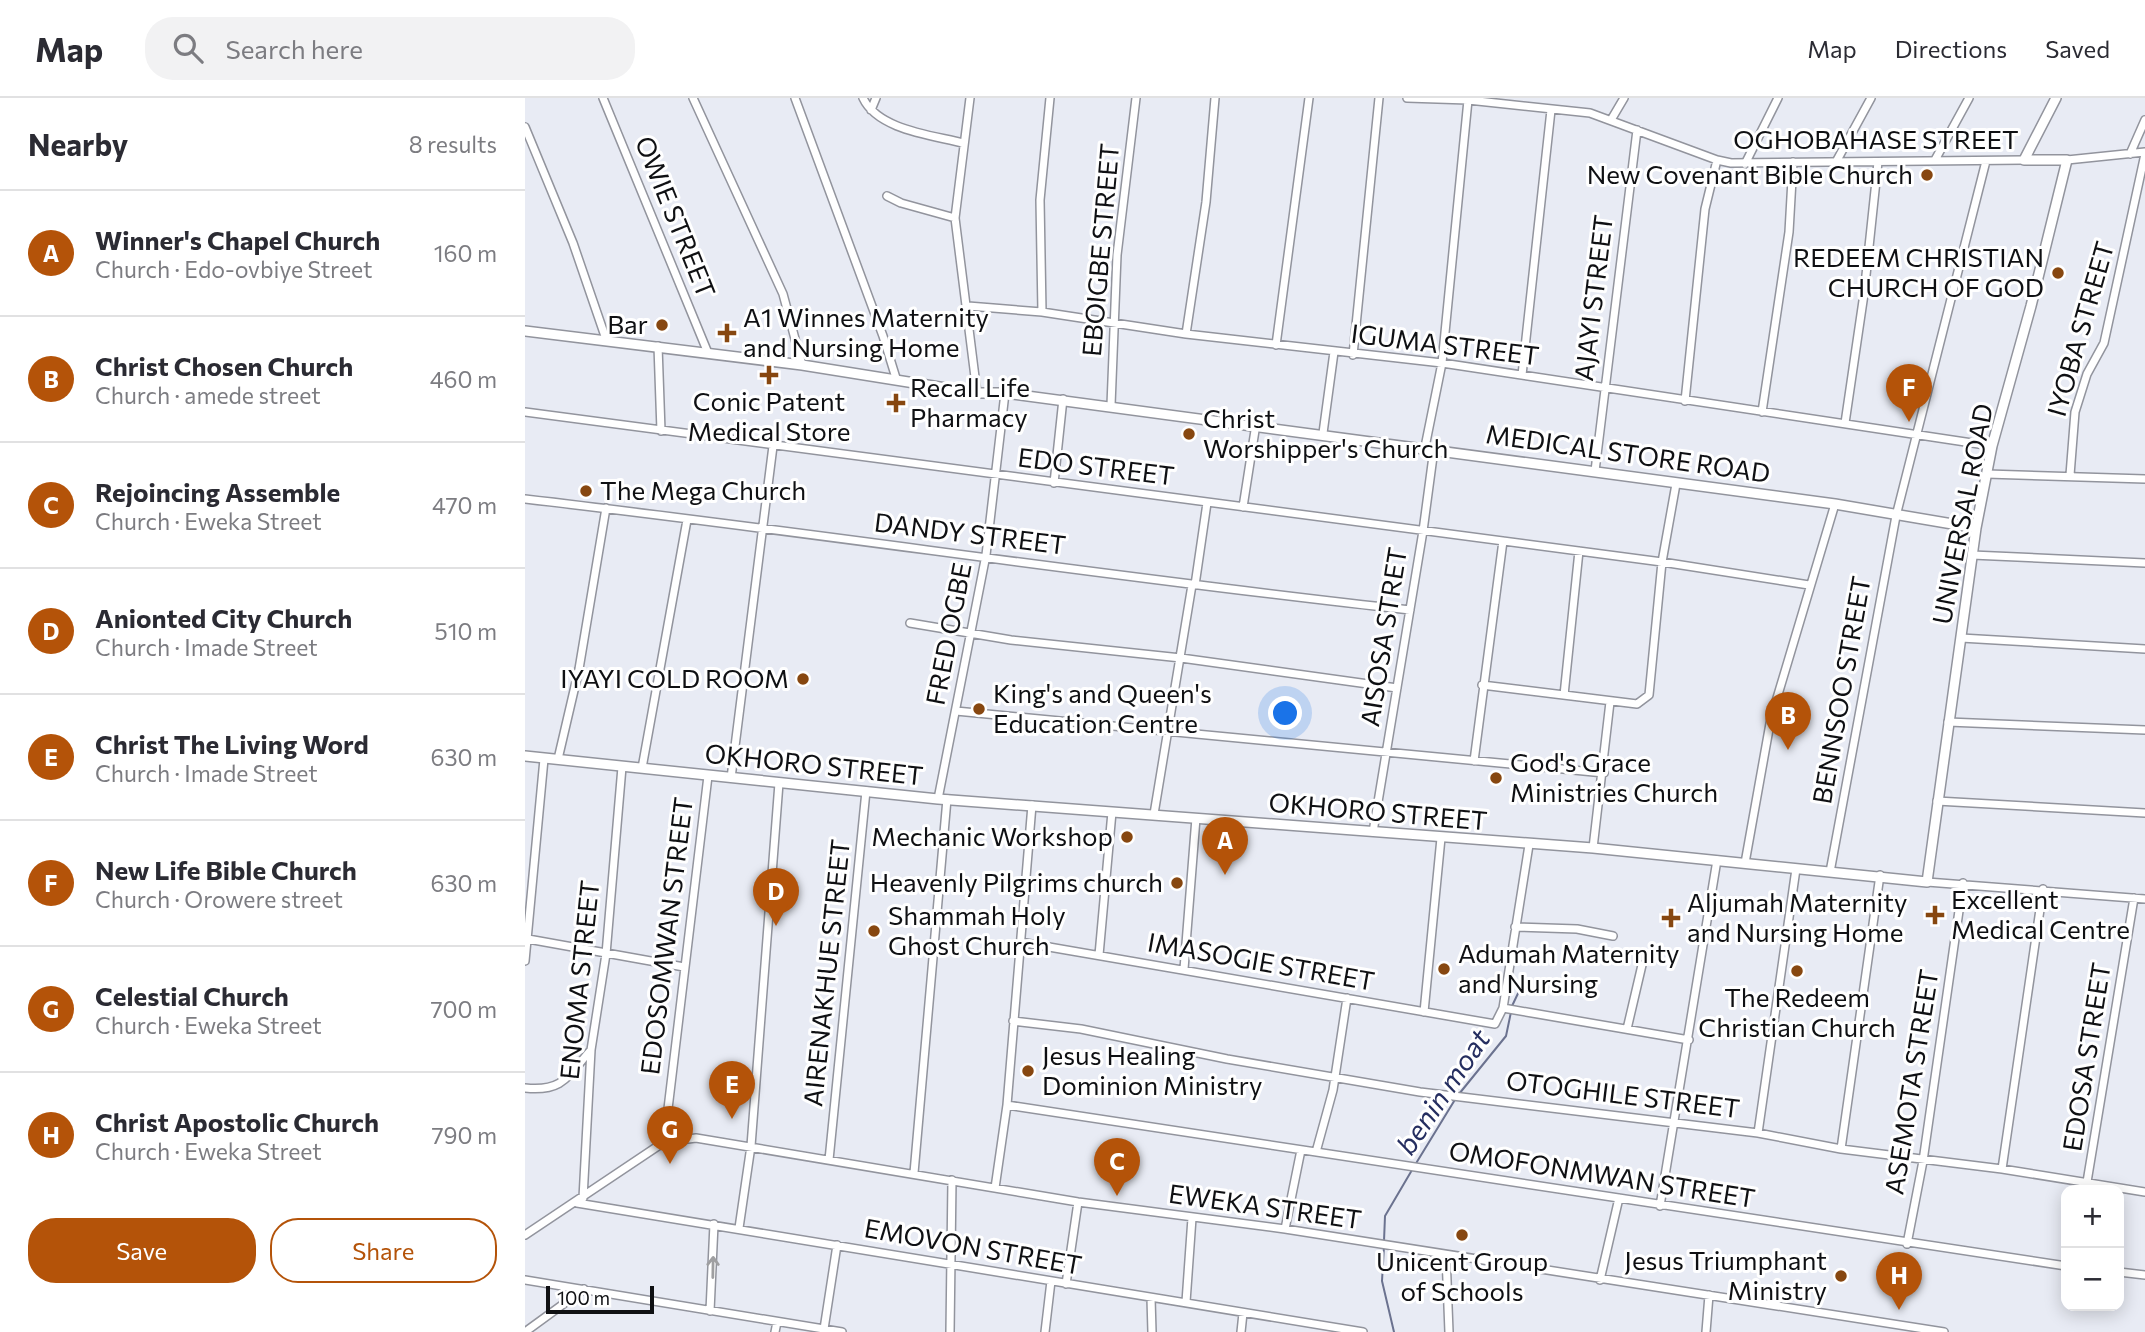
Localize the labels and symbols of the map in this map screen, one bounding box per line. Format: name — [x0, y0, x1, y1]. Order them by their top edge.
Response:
street label: OGHOBAHASE STREET — [1733, 123, 2019, 154]
street label: OWIE STREET — [630, 131, 723, 302]
street label: EBOIGBE STREET — [1075, 142, 1124, 358]
place label: New Covenant Bible Church — [1587, 158, 1913, 189]
marker: New Covenant Bible Church — [1919, 167, 1935, 183]
street label: AJAYI STREET — [1567, 213, 1618, 383]
street label: IYOBA STREET — [2040, 237, 2119, 420]
place label: REDEEM CHRISTIAN CHURCH OF GOD — [1793, 241, 2044, 302]
marker: REDEEM CHRISTIAN CHURCH OF GOD — [2050, 265, 2066, 281]
place label: A1 Winnes Maternity and Nursing Home — [743, 301, 989, 362]
place label: Bar — [607, 308, 648, 339]
marker: Bar — [654, 317, 670, 333]
street label: IGUMA STREET — [1349, 317, 1541, 370]
marker: A1 Winnes Maternity and Nursing Home — [717, 323, 737, 343]
pin: F — [1886, 364, 1932, 422]
marker: Conic Patent Medical Store — [761, 367, 777, 383]
place label: Recall Life Pharmacy — [910, 371, 1030, 432]
place label: Conic Patent Medical Store — [688, 385, 850, 446]
marker: Recall Life Pharmacy — [888, 395, 904, 411]
street label: UNIVERSAL ROAD — [1925, 401, 1998, 627]
place label: Christ Worshipper's Church — [1203, 402, 1448, 463]
street label: MEDICAL STORE ROAD — [1484, 417, 1772, 488]
marker: Christ Worshipper's Church — [1181, 426, 1197, 442]
street label: EDO STREET — [1016, 441, 1176, 490]
place label: The Mega Church — [600, 474, 806, 505]
marker: The Mega Church — [578, 483, 594, 499]
street label: DANDY STREET — [873, 505, 1068, 560]
street label: AISOSA STRET — [1353, 545, 1412, 729]
street label: FRED OGBE — [919, 560, 977, 708]
street label: BENNSOO STREET — [1805, 573, 1876, 806]
place label: IYAYI COLD ROOM — [560, 662, 789, 693]
marker: IYAYI COLD ROOM — [795, 671, 811, 687]
place label: King's and Queen's Education Centre — [993, 677, 1212, 738]
pin: B — [1765, 692, 1811, 750]
your location — [1268, 696, 1302, 730]
marker: King's and Queen's Education Centre — [971, 701, 987, 717]
street label: OKHORO STREET — [704, 737, 925, 790]
place label: God's Grace Ministries Church — [1510, 746, 1718, 807]
marker: God's Grace Ministries Church — [1488, 770, 1504, 786]
street label: OKHORO STREET — [1268, 786, 1489, 835]
street label: EDOSOMWAN STREET — [633, 795, 698, 1076]
pin: A — [1202, 817, 1248, 875]
place label: Mechanic Workshop — [871, 820, 1113, 851]
marker: Mechanic Workshop — [1119, 829, 1135, 845]
street label: AIRENAKHUE STREET — [796, 838, 855, 1108]
place label: Heavenly Pilgrims church — [870, 866, 1163, 897]
pin: D — [753, 868, 799, 926]
marker: Heavenly Pilgrims church — [1169, 875, 1185, 891]
street label: ENOMA STREET — [553, 879, 604, 1081]
place label: Excellent Medical Centre — [1951, 883, 2130, 944]
place label: Aljumah Maternity and Nursing Home — [1687, 886, 1907, 947]
place label: Shammah Holy Ghost Church — [888, 899, 1066, 960]
marker: Excellent Medical Centre — [1925, 905, 1945, 925]
marker: Aljumah Maternity and Nursing Home — [1661, 908, 1681, 928]
marker: Shammah Holy Ghost Church — [866, 923, 882, 939]
street label: IMASOGIE STREET — [1145, 925, 1377, 996]
place label: Adumah Maternity and Nursing — [1458, 937, 1680, 998]
street label: EDOSA STREET — [2055, 960, 2116, 1153]
marker: Adumah Maternity and Nursing — [1436, 961, 1452, 977]
marker: The Redeem Christian Church — [1789, 963, 1805, 979]
street label: ASEMOTA STREET — [1877, 967, 1944, 1196]
place label: The Redeem Christian Church — [1698, 981, 1896, 1042]
water label: benin moat — [1388, 1022, 1497, 1160]
place label: Jesus Healing Dominion Ministry — [1042, 1039, 1262, 1100]
pin: E — [709, 1061, 755, 1119]
marker: Jesus Healing Dominion Ministry — [1020, 1063, 1036, 1079]
street label: OTOGHILE STREET — [1505, 1064, 1742, 1123]
pin: G — [647, 1106, 693, 1164]
street label: OMOFONMWAN STREET — [1447, 1134, 1758, 1213]
pin: C — [1094, 1138, 1140, 1196]
street label: EWEKA STREET — [1167, 1177, 1364, 1234]
street label: EMOVON STREET — [862, 1211, 1084, 1280]
marker: Unicent Group of Schools — [1454, 1227, 1470, 1243]
place label: Jesus Triumphant Ministry — [1624, 1244, 1827, 1305]
place label: Unicent Group of Schools — [1376, 1245, 1548, 1306]
pin: H — [1876, 1252, 1922, 1310]
one-way arrow — [706, 1256, 720, 1279]
marker: Jesus Triumphant Ministry — [1833, 1268, 1849, 1284]
scale bar — [546, 1283, 655, 1315]

